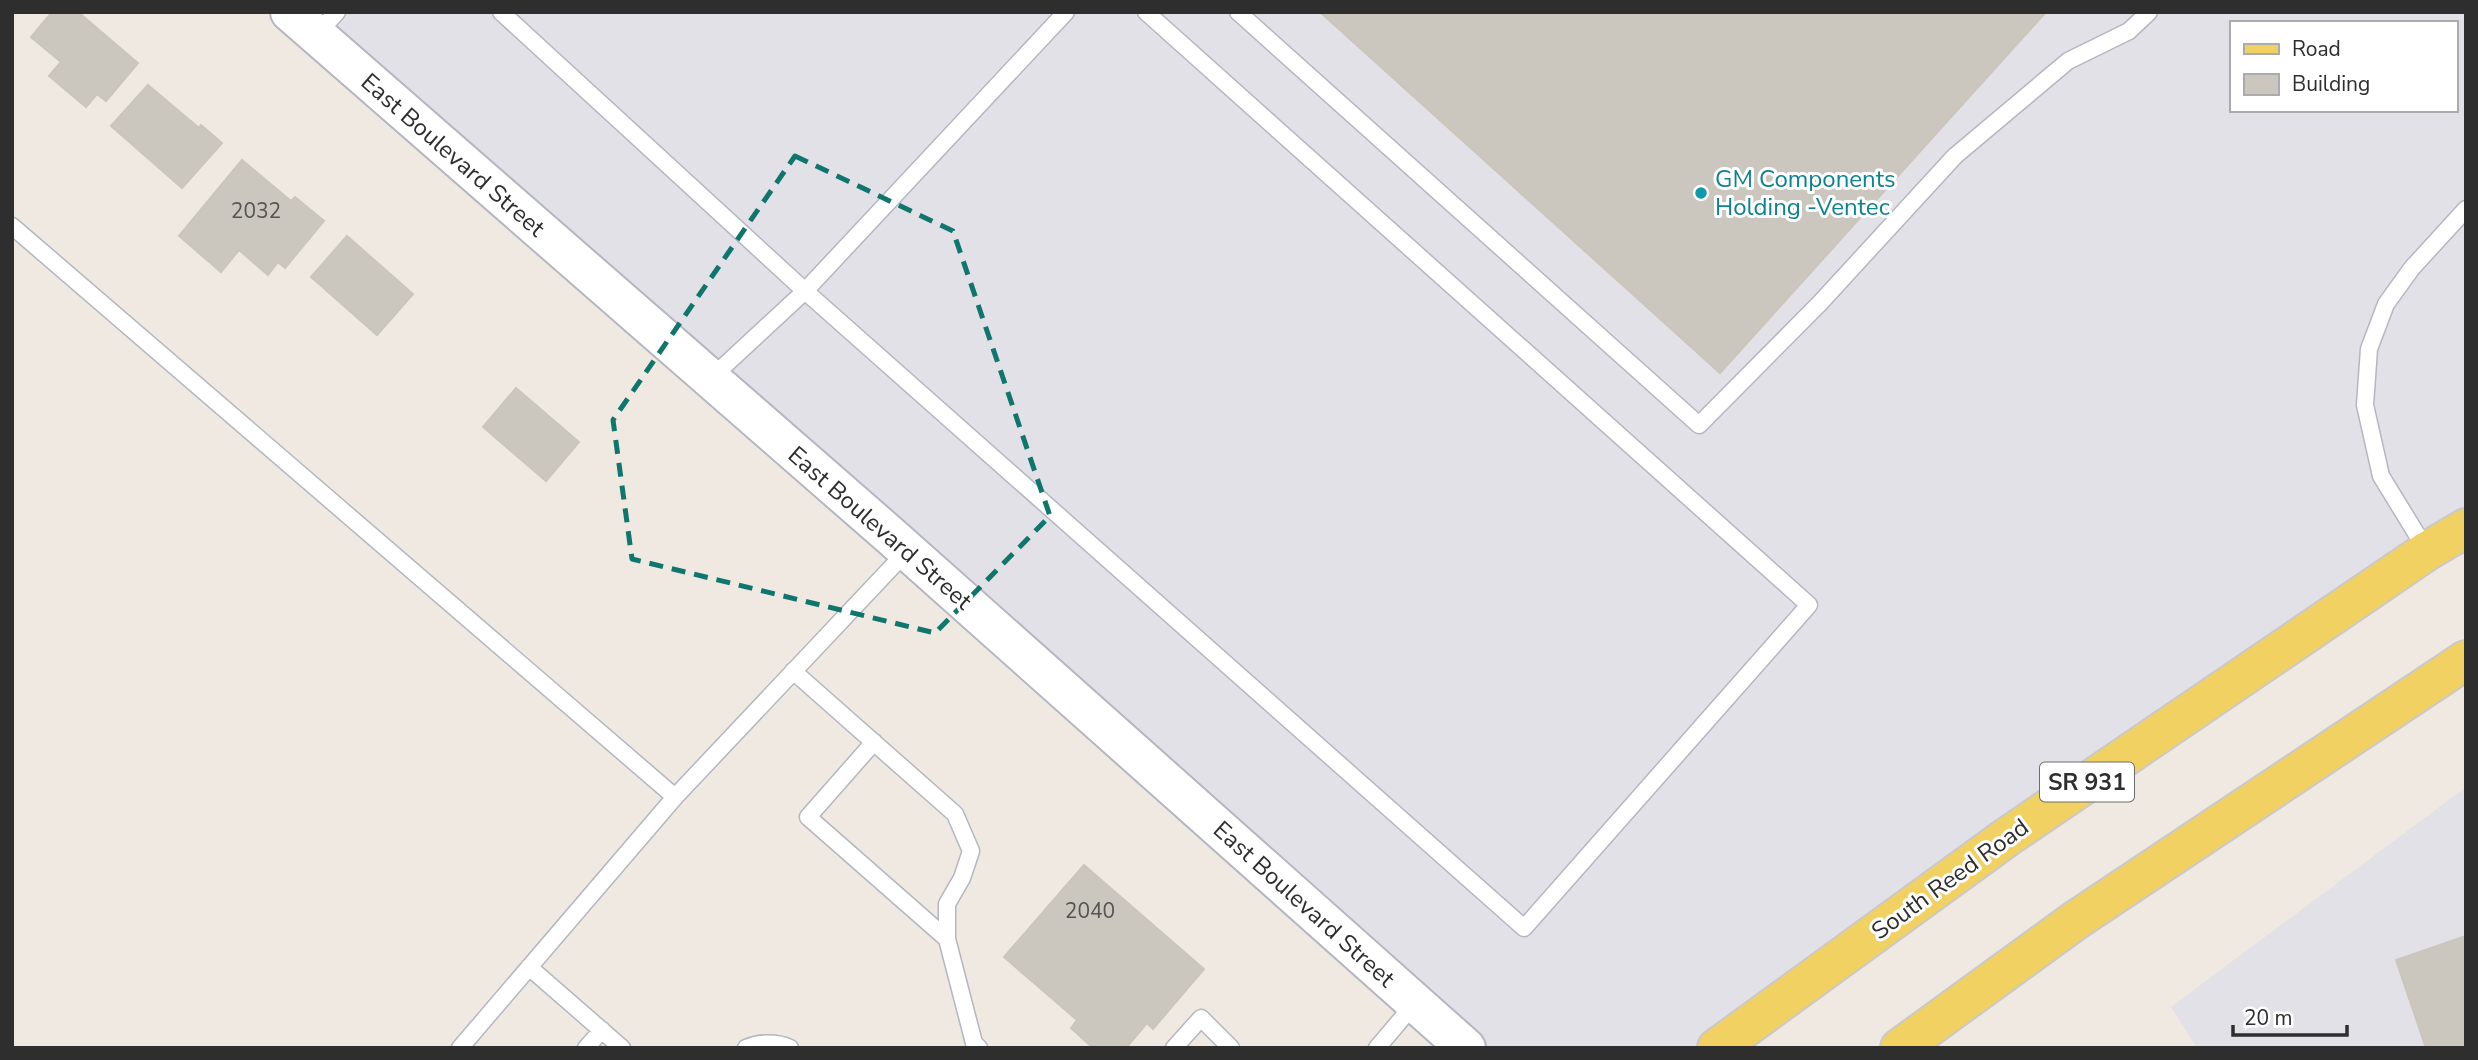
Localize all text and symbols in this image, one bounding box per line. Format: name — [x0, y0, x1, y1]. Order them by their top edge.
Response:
legend — [2230, 21, 2457, 112]
text: Road — [2292, 35, 2341, 63]
street label: East Boulevard Street — [354, 66, 552, 244]
text: Building — [2292, 70, 2370, 98]
place label: GM Components Holding -Ventec — [1715, 163, 1896, 223]
marker: GM Components Holding -Ventec — [1693, 185, 1709, 201]
house number: 2032 — [231, 197, 281, 225]
street label: East Boulevard Street — [781, 439, 979, 617]
road number: SR 931 — [2040, 762, 2134, 802]
street label: South Reed Road — [1865, 811, 2035, 947]
street label: East Boulevard Street — [1206, 814, 1402, 995]
house number: 2040 — [1065, 897, 1115, 925]
scale bar — [2233, 993, 2347, 1038]
text: 20 m — [2244, 1004, 2293, 1032]

